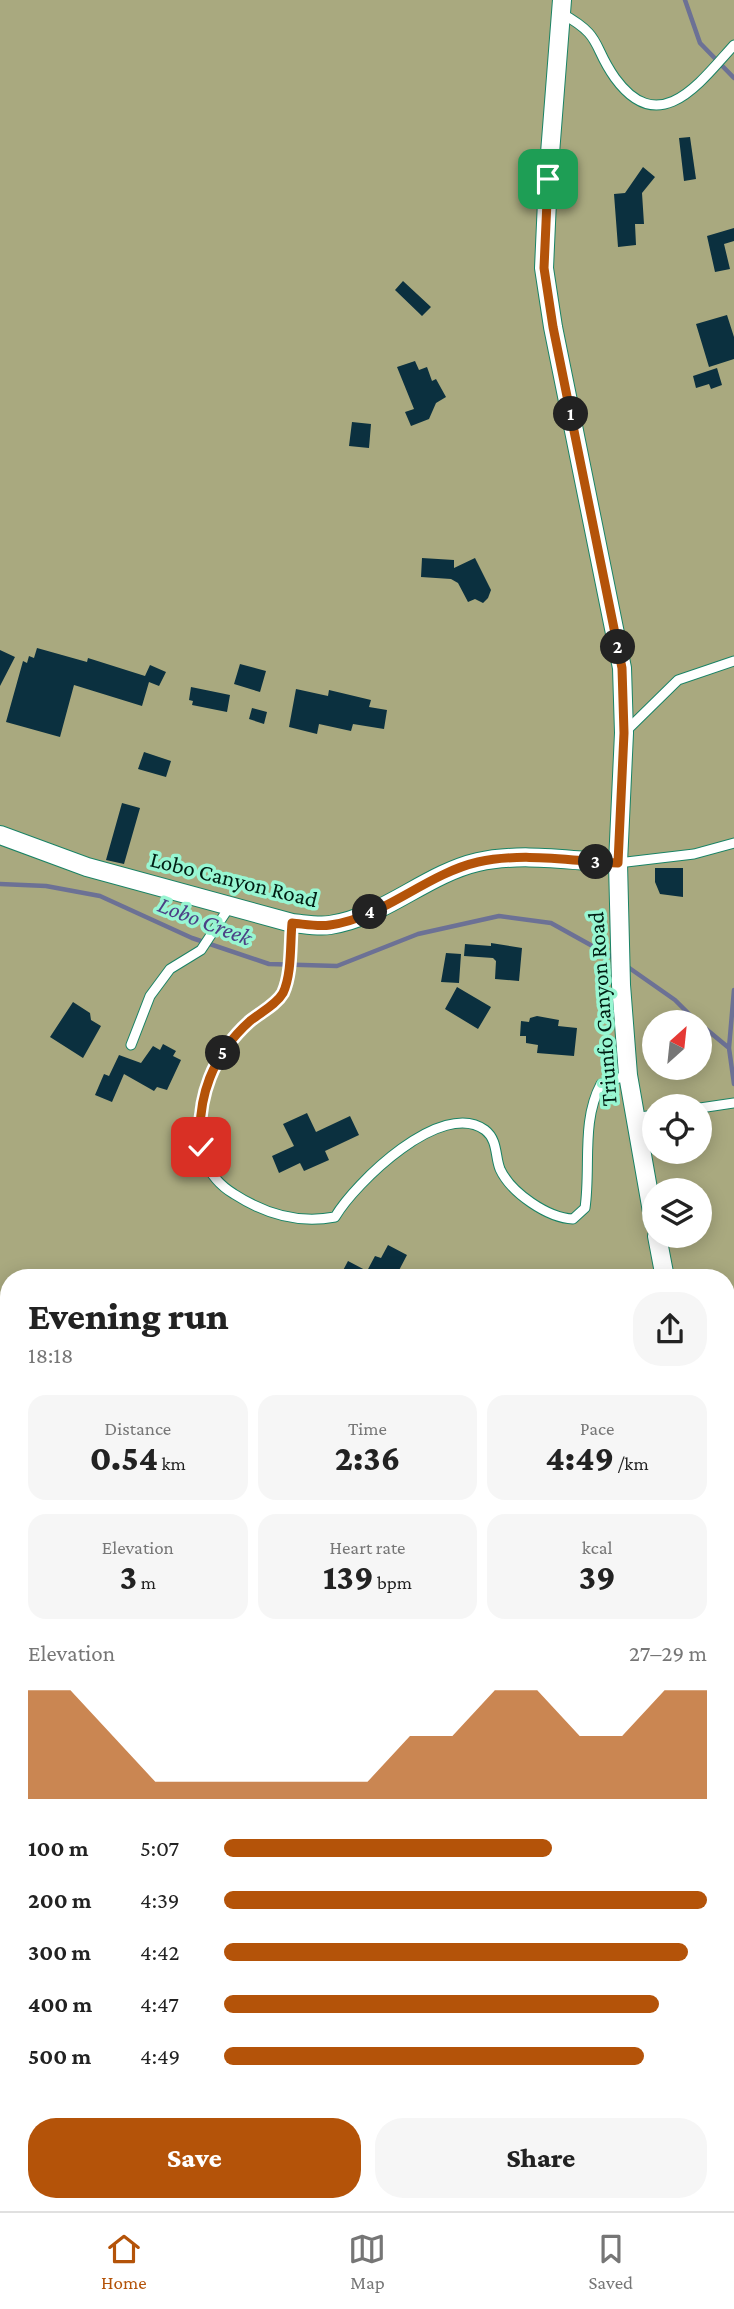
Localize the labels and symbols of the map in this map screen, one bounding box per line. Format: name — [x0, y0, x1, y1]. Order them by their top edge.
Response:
pin — [518, 149, 578, 209]
pin: 1 — [554, 396, 588, 432]
pin: 2 — [600, 630, 636, 664]
pin: 3 — [578, 844, 614, 880]
street label: Lobo Canyon Road — [147, 846, 321, 912]
water label: Lobo Creek — [154, 890, 257, 951]
pin: 4 — [352, 894, 388, 930]
street label: Triunfo Canyon Road — [582, 911, 622, 1107]
north arrow — [642, 1010, 712, 1080]
pin: 5 — [206, 1036, 241, 1070]
pin — [171, 1117, 231, 1177]

